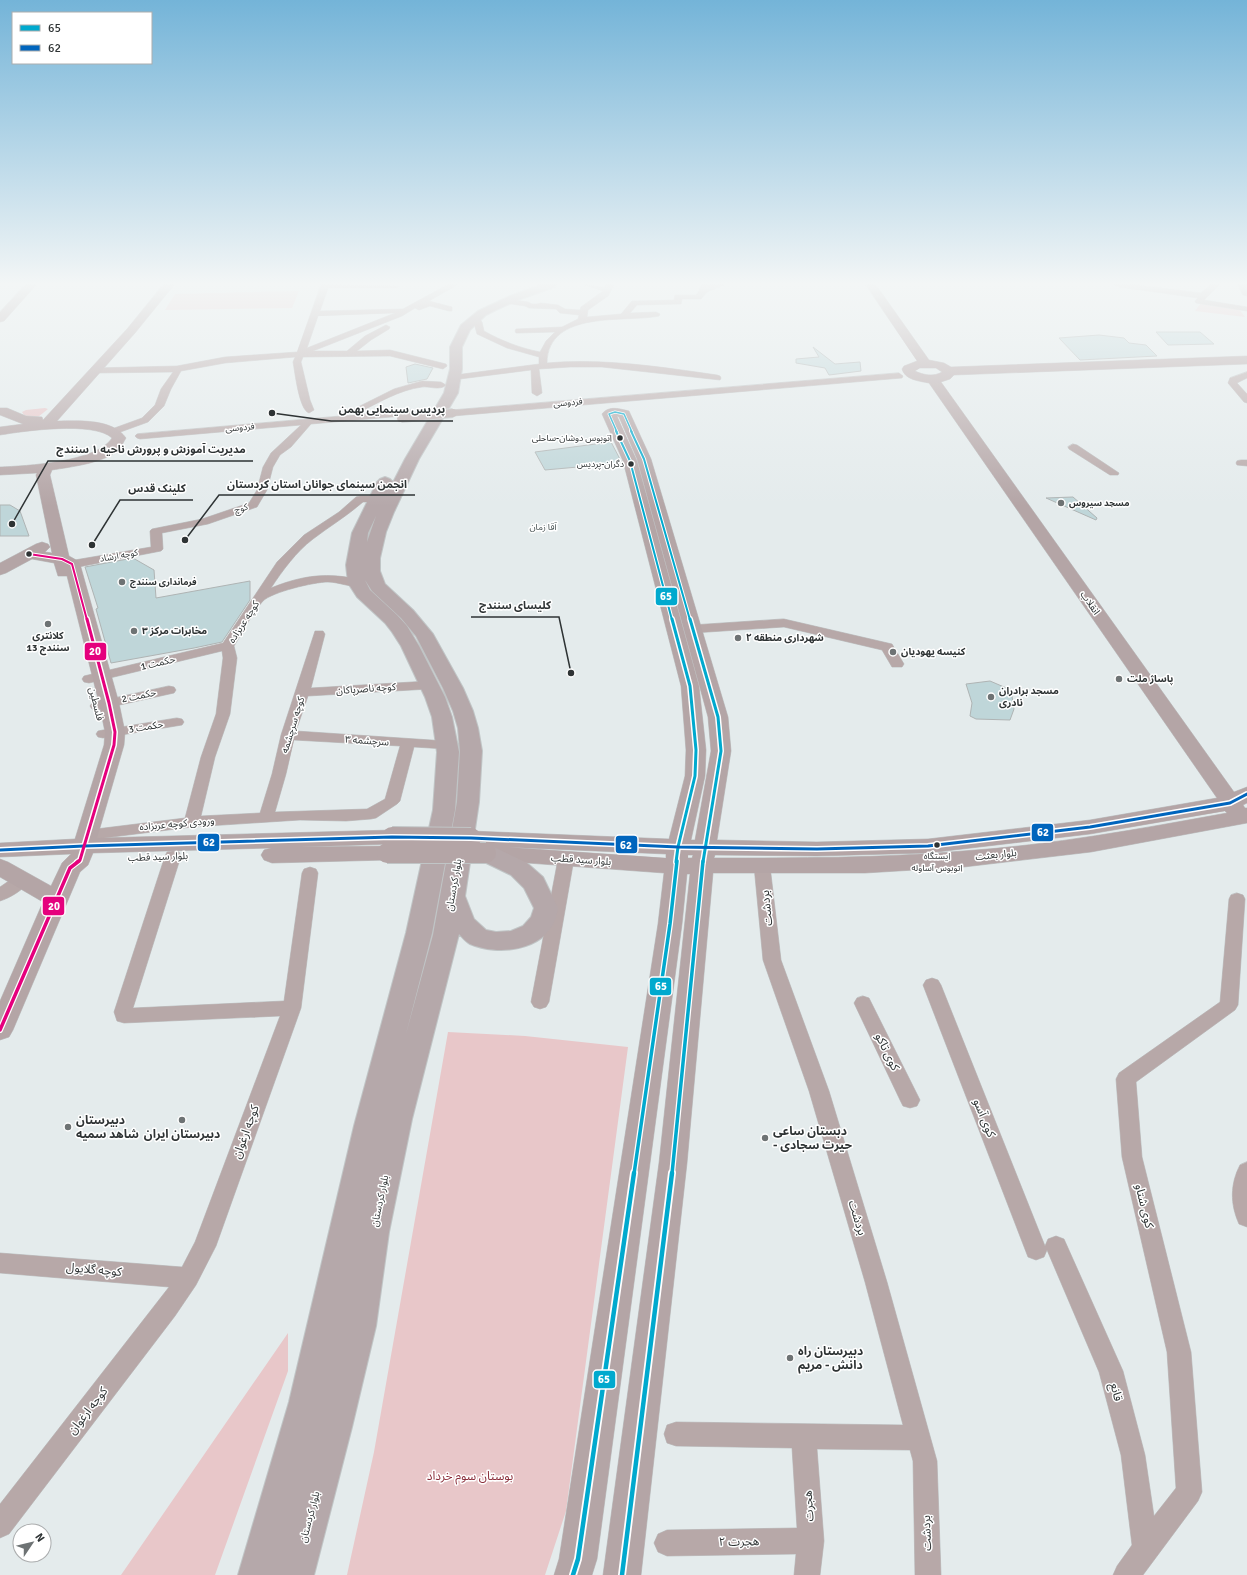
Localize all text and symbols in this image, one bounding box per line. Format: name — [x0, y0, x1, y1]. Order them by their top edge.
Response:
legend — [12, 12, 152, 64]
text: 65 — [48, 21, 61, 36]
text: 62 — [48, 41, 61, 56]
street label: فردوسی — [553, 396, 583, 410]
callout: پردیس سینمایی بهمن — [331, 398, 453, 421]
text: پردیس سینمایی بهمن — [339, 403, 445, 417]
street label: فردوسی — [225, 421, 255, 435]
place label: اتوبوس دوشان-ساحلی — [532, 433, 612, 444]
marker: اتوبوس دوشان-ساحلی — [615, 433, 625, 443]
callout: مدیریت آموزش و پرورش ناحیه ۱ سنندج — [48, 438, 253, 461]
text: مدیریت آموزش و پرورش ناحیه ۱ سنندج — [56, 443, 246, 457]
place label: دگران-پردیس — [577, 459, 624, 470]
marker: دگران-پردیس — [626, 459, 636, 469]
callout: انجمن سینمای جوانان استان کردستان — [219, 472, 415, 495]
callout: کلینک قدس — [120, 477, 193, 500]
text: انجمن سینمای جوانان استان کردستان — [227, 478, 407, 491]
text: کلینک قدس — [128, 482, 187, 495]
marker: مسجد سیروس — [1056, 498, 1066, 508]
place label: مسجد سیروس — [1069, 498, 1130, 509]
street label: کوچ — [233, 501, 250, 517]
district label: آقا زمان — [529, 522, 557, 533]
street label: کوچه ارشاد — [99, 547, 139, 565]
unlabelled marker — [24, 549, 34, 559]
place label: فرمانداری سنندج — [130, 576, 197, 589]
marker: فرمانداری سنندج — [117, 577, 127, 587]
line badge: 65 — [655, 587, 678, 606]
street label: انقلاب — [1078, 589, 1102, 617]
text: 65 — [660, 590, 672, 603]
callout: کلیسای سنندج — [471, 594, 559, 617]
street label: کوچه عربزاده — [226, 598, 263, 645]
text: کلیسای سنندج — [479, 599, 552, 613]
marker: کلانتری 13 سنندج — [43, 619, 53, 629]
place label: مخابرات مرکز ۳ — [142, 625, 207, 637]
marker: مخابرات مرکز ۳ — [129, 626, 139, 636]
place label: کلانتری 13 سنندج — [27, 630, 69, 656]
place label: شهرداری منطقه ۲ — [746, 632, 824, 644]
marker: شهرداری منطقه ۲ — [733, 633, 743, 643]
line badge: 20 — [84, 642, 107, 661]
text: 20 — [89, 645, 101, 658]
place label: کنیسه یهودیان — [901, 646, 966, 658]
marker: کنیسه یهودیان — [888, 647, 898, 657]
street label: حکمت 1 — [139, 653, 177, 673]
place label: پاساژ ملت — [1127, 673, 1173, 686]
marker: پاساژ ملت — [1114, 674, 1124, 684]
street label: کوچه ناصرپاکان — [336, 681, 397, 697]
place label: مسجد برادران نادری — [999, 685, 1059, 709]
street label: فلسطین — [86, 686, 106, 723]
street label: حکمت 2 — [120, 686, 158, 706]
marker: مسجد برادران نادری — [986, 692, 996, 702]
street label: کوچه سرچشمه — [279, 695, 308, 755]
street label: حکمت 3 — [128, 718, 164, 736]
street label: سرچشمه ۳ — [344, 733, 390, 749]
street label: ورودی کوچه عربزاده — [139, 815, 215, 833]
line badge: 62 — [1031, 823, 1054, 842]
text: 62 — [1037, 826, 1049, 839]
line badge: 62 — [197, 833, 220, 852]
line badge: 62 — [615, 835, 638, 854]
text: 62 — [203, 836, 215, 849]
text: 62 — [620, 839, 632, 852]
marker: ایستگاه اتوبوس آساوله — [932, 840, 942, 850]
street label: بلوار بعثت — [975, 847, 1017, 863]
street label: بلوار سید قطب — [128, 850, 189, 864]
place label: ایستگاه اتوبوس آساوله — [911, 851, 963, 874]
street label: بلوار سید قطب — [551, 852, 612, 868]
street label: بلوار کردستان — [444, 858, 465, 912]
street label: بردشت — [758, 889, 776, 927]
line badge: 20 — [42, 896, 65, 916]
text: 20 — [48, 900, 60, 913]
line badge: 65 — [649, 977, 672, 996]
text: 65 — [655, 980, 667, 993]
street label: کوی تاکو — [871, 1031, 903, 1074]
street label: کوی آسو — [970, 1097, 999, 1140]
street label: کوچه ارغوان — [229, 1102, 263, 1161]
place label: دبیرستان شاهد سمیه — [76, 1113, 139, 1142]
marker: دبیرستان ایران — [177, 1115, 187, 1125]
marker: دبیرستان شاهد سمیه — [63, 1122, 73, 1132]
place label: دبستان ساعی - حیرت سجادی — [773, 1124, 853, 1153]
place label: دبیرستان ایران — [144, 1127, 220, 1142]
marker: دبستان ساعی - حیرت سجادی — [760, 1133, 770, 1143]
street label: بلوار کردستان — [369, 1174, 391, 1228]
street label: کوی شتاو — [1131, 1182, 1157, 1231]
street label: بردشت — [845, 1199, 869, 1237]
street label: کوچه گلایول — [66, 1260, 124, 1280]
place label: دبیرستان راه دانش - مریم — [798, 1344, 863, 1374]
marker: دبیرستان راه دانش - مریم — [785, 1353, 795, 1363]
line badge: 65 — [593, 1370, 616, 1389]
text: 65 — [598, 1373, 610, 1386]
street label: قانع — [1105, 1381, 1126, 1403]
street label: کوچه ارغوان — [65, 1384, 112, 1438]
park label: بوستان سوم خرداد — [427, 1469, 513, 1485]
street label: بلوار کردستان — [297, 1490, 323, 1544]
street label: هجرت — [800, 1490, 818, 1522]
street label: بردشت — [919, 1515, 935, 1551]
north arrow — [12, 1523, 52, 1563]
text: N — [32, 1531, 47, 1544]
street label: هجرت ۲ — [719, 1534, 760, 1550]

